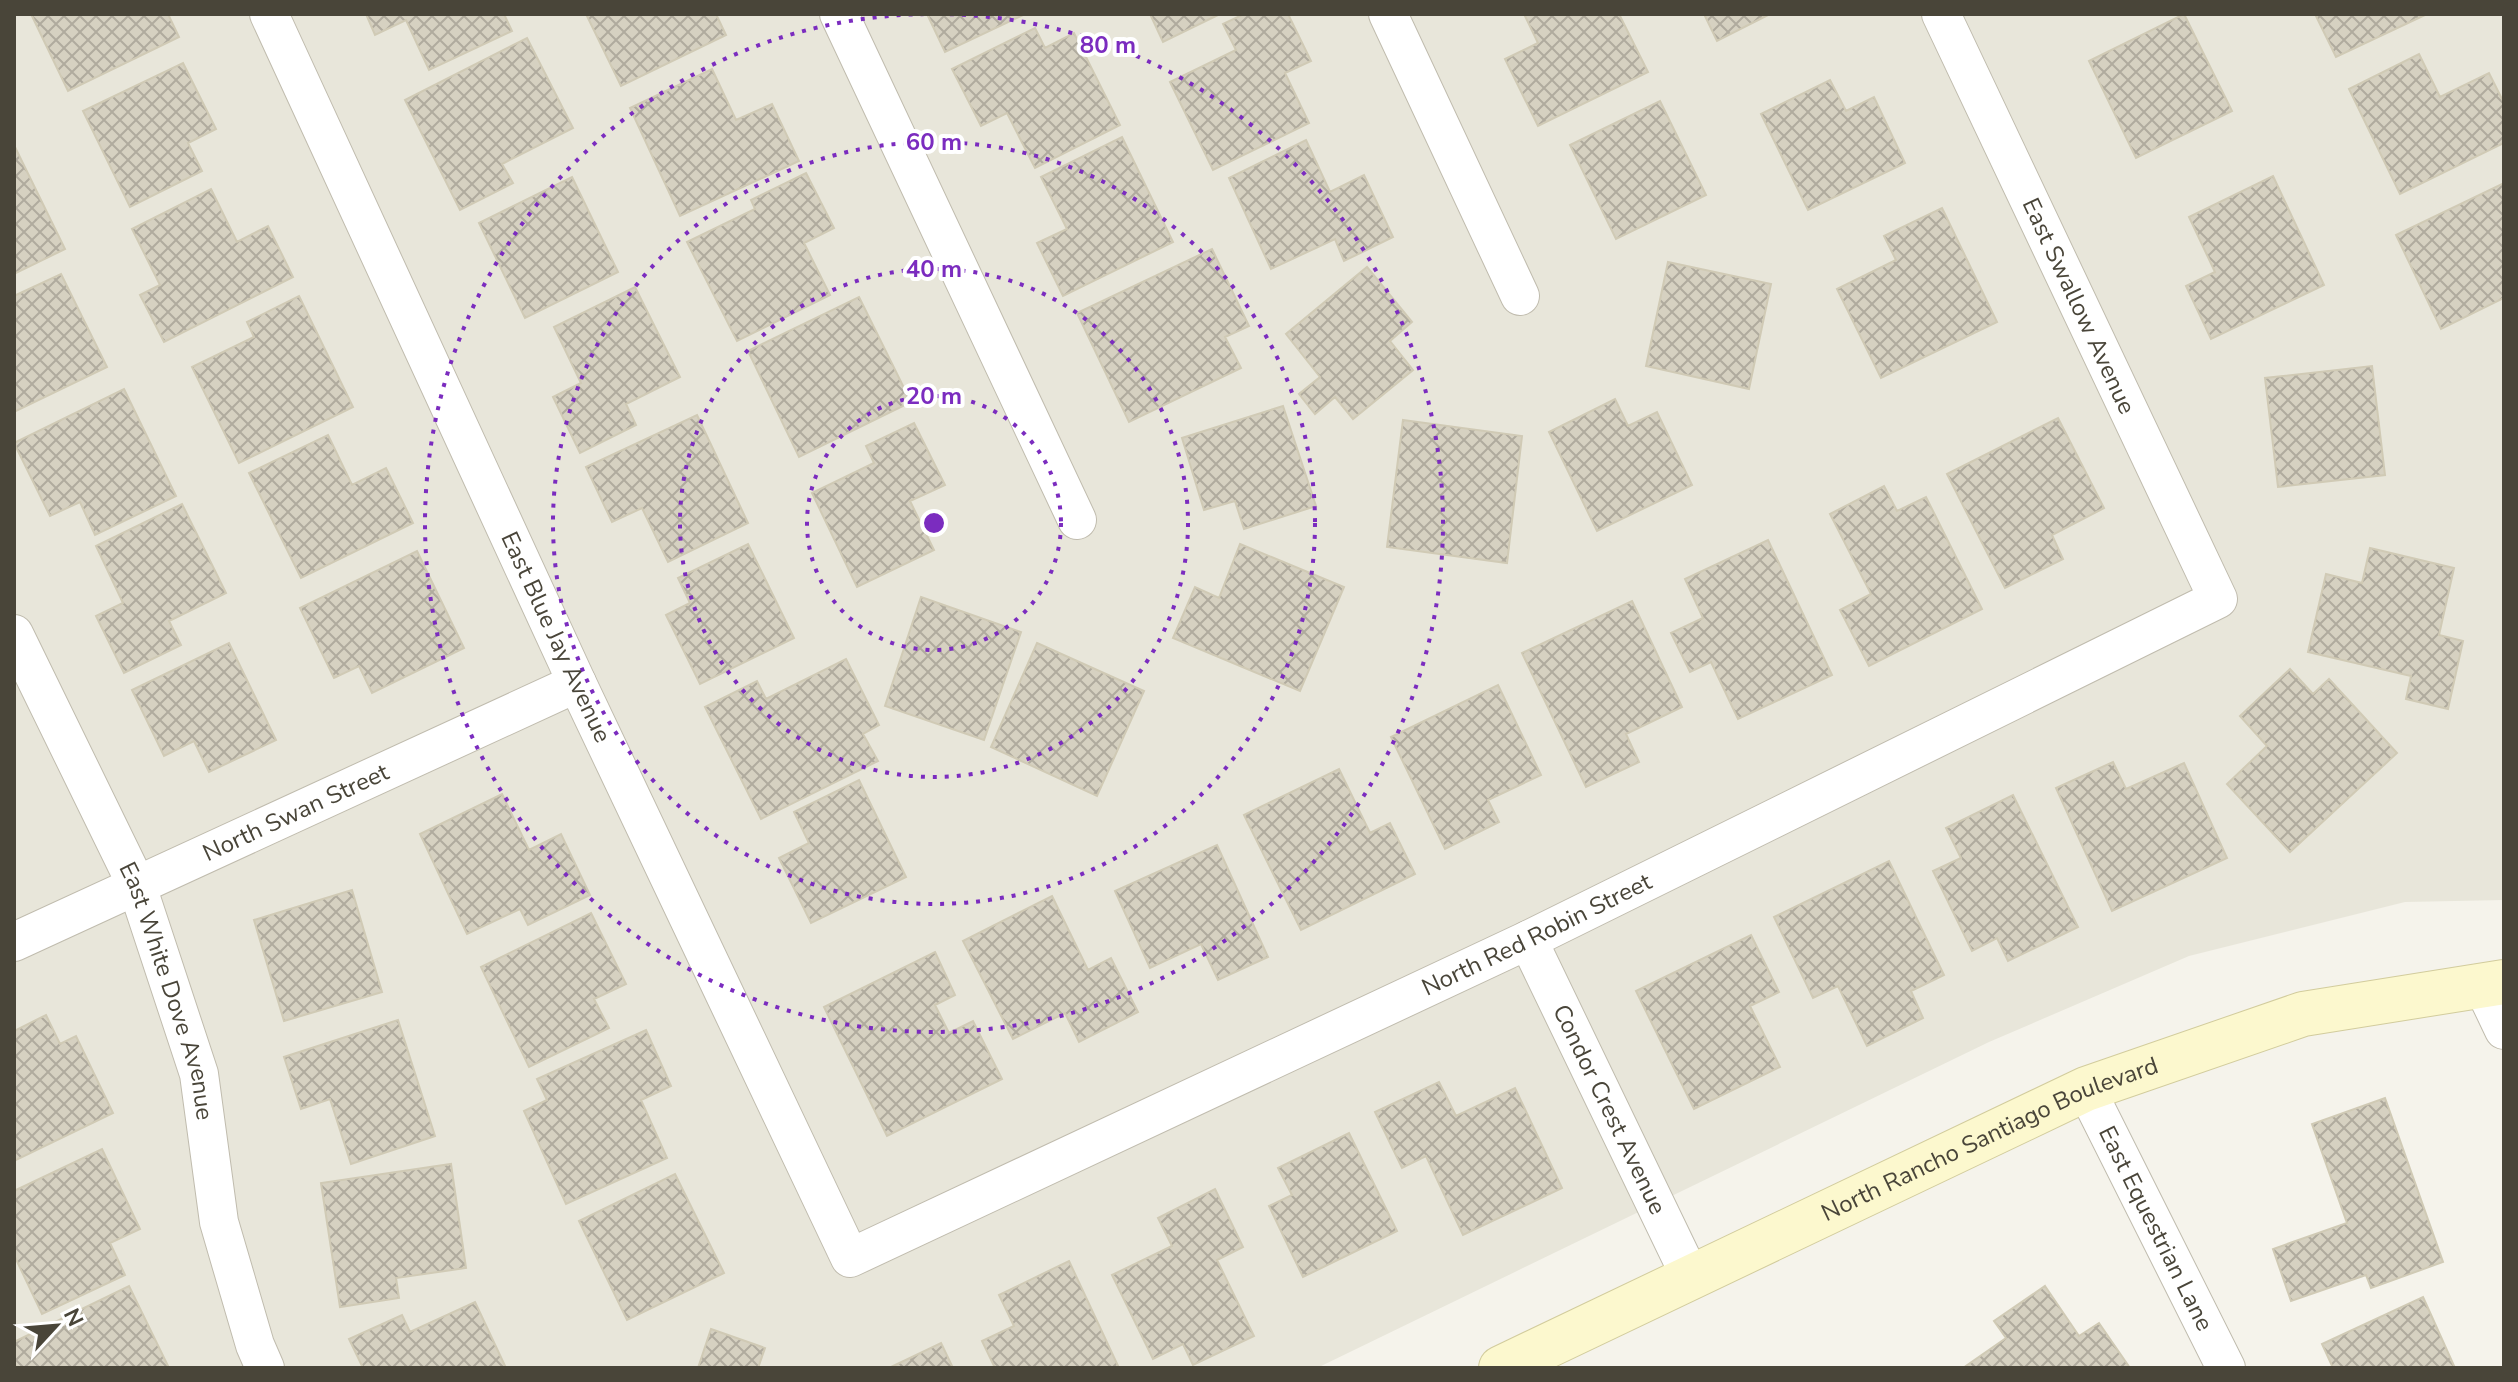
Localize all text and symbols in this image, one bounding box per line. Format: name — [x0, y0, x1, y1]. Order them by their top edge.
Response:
text: 80 m — [1080, 29, 1136, 61]
text: 60 m — [906, 126, 962, 158]
street label: East Swallow Avenue — [2015, 193, 2143, 419]
text: 40 m — [906, 253, 962, 285]
text: 20 m — [906, 380, 962, 412]
centre of rings — [920, 509, 948, 537]
street label: East Blue Jay Avenue — [493, 526, 619, 748]
street label: North Swan Street — [198, 756, 394, 869]
street label: East White Dove Avenue — [112, 856, 221, 1122]
street label: North Red Robin Street — [1417, 865, 1657, 1004]
street label: Condor Crest Avenue — [1545, 999, 1674, 1220]
street label: North Rancho Santiago Boulevard — [1816, 1049, 2162, 1229]
street label: East Equestrian Lane — [2091, 1120, 2221, 1336]
north arrow — [16, 1286, 96, 1366]
text: N — [56, 1304, 90, 1332]

